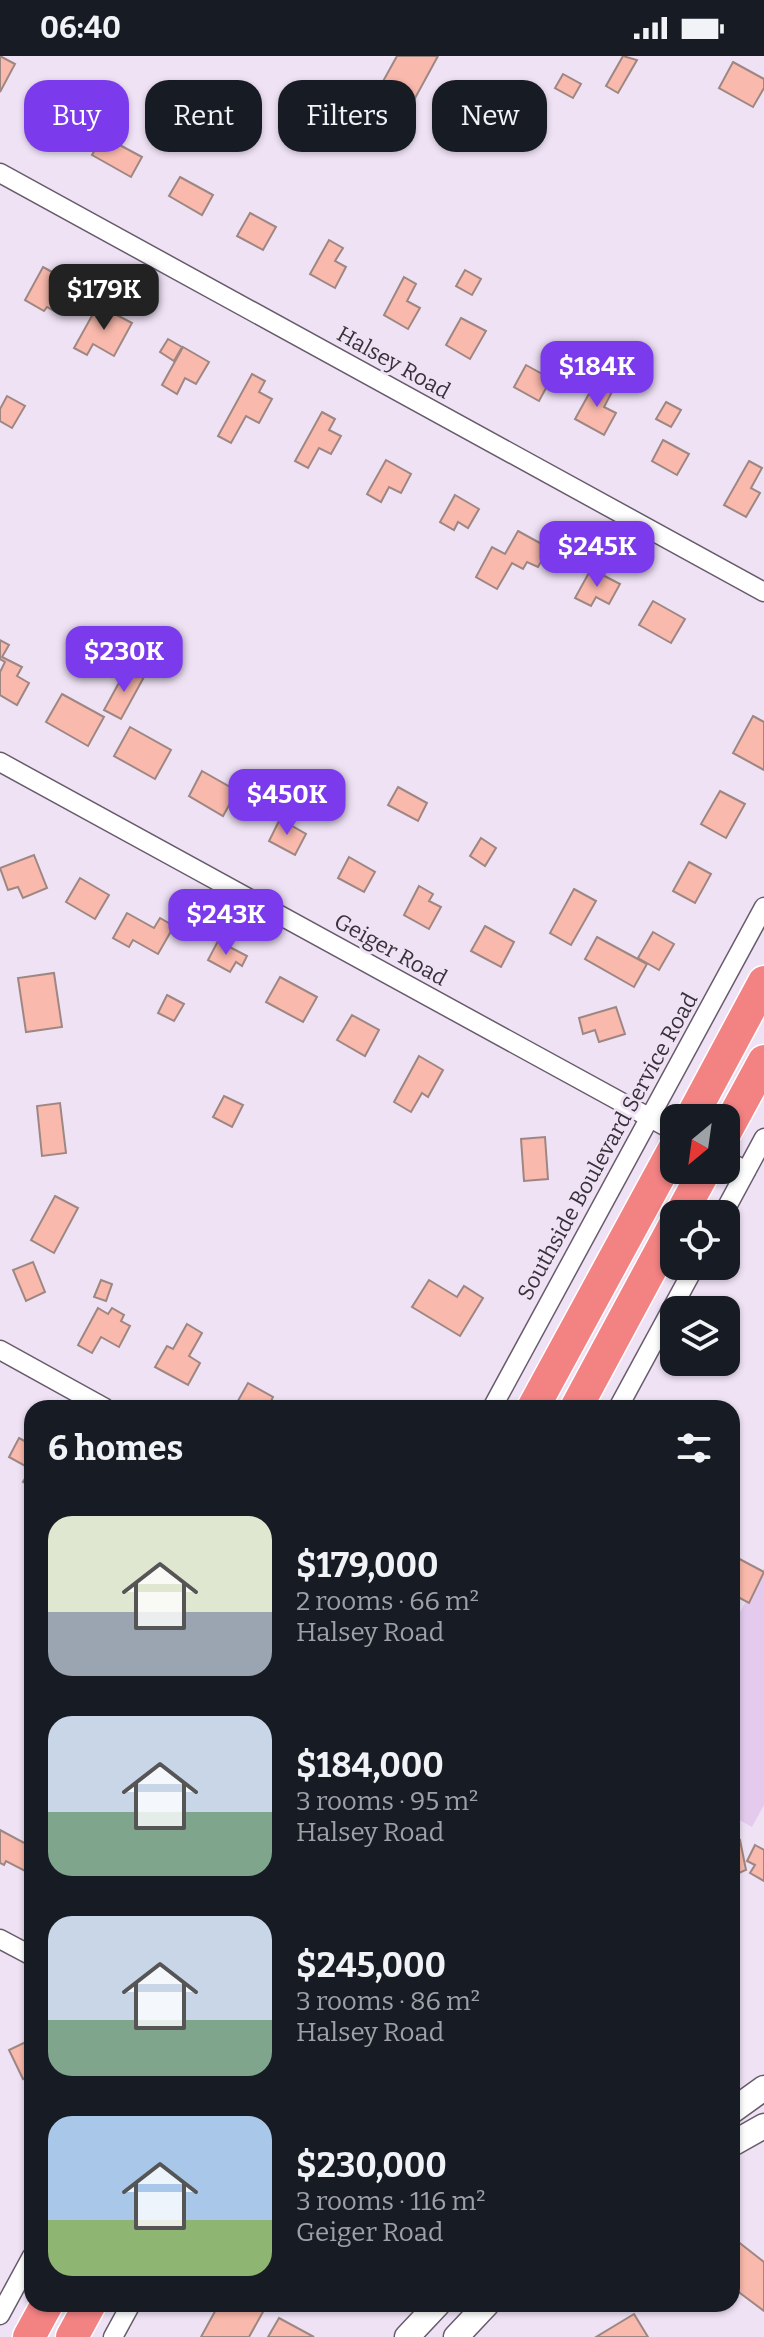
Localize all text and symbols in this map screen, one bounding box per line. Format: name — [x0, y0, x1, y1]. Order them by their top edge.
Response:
text: 06:40 — [40, 10, 121, 46]
chip: Buy — [24, 80, 129, 152]
chip: Rent — [145, 80, 262, 152]
chip: Filters — [278, 80, 416, 152]
chip: New — [432, 80, 547, 152]
pin: $179K — [48, 264, 160, 332]
text: $179K — [67, 274, 141, 305]
street label: Halsey Road — [332, 320, 455, 405]
pin: $184K — [541, 341, 653, 409]
text: $184K — [558, 351, 636, 382]
pin: $245K — [541, 521, 653, 589]
text: $245K — [557, 531, 637, 562]
pin: $230K — [68, 626, 180, 694]
text: $230K — [84, 636, 164, 667]
pin: $450K — [231, 769, 343, 837]
text: $450K — [246, 779, 328, 810]
pin: $243K — [170, 889, 282, 957]
text: $243K — [186, 899, 266, 930]
street label: Geiger Road — [330, 907, 452, 991]
street label: Southside Boulevard Service Road — [512, 988, 703, 1305]
north arrow — [660, 1104, 740, 1184]
map controls — [660, 1104, 740, 1376]
button: locate — [660, 1200, 740, 1280]
button: layers — [660, 1296, 740, 1376]
icon: filters — [672, 1426, 716, 1470]
text: 6 homes — [48, 1428, 183, 1469]
text: $179,000 — [296, 1545, 439, 1586]
icon: home — [112, 1548, 208, 1644]
text: 2 rooms · 66 m² — [296, 1586, 479, 1617]
text: Halsey Road — [296, 1617, 444, 1648]
text: $184,000 — [296, 1745, 444, 1786]
icon: home — [112, 1748, 208, 1844]
text: 3 rooms · 95 m² — [296, 1786, 478, 1817]
text: Halsey Road — [296, 1817, 444, 1848]
text: $245,000 — [296, 1945, 446, 1986]
icon: home — [112, 1948, 208, 2044]
text: 3 rooms · 86 m² — [296, 1986, 480, 2017]
text: Halsey Road — [296, 2017, 444, 2048]
text: $230,000 — [296, 2145, 447, 2186]
icon: home — [112, 2148, 208, 2244]
text: 3 rooms · 116 m² — [296, 2186, 486, 2217]
text: Geiger Road — [296, 2217, 443, 2248]

